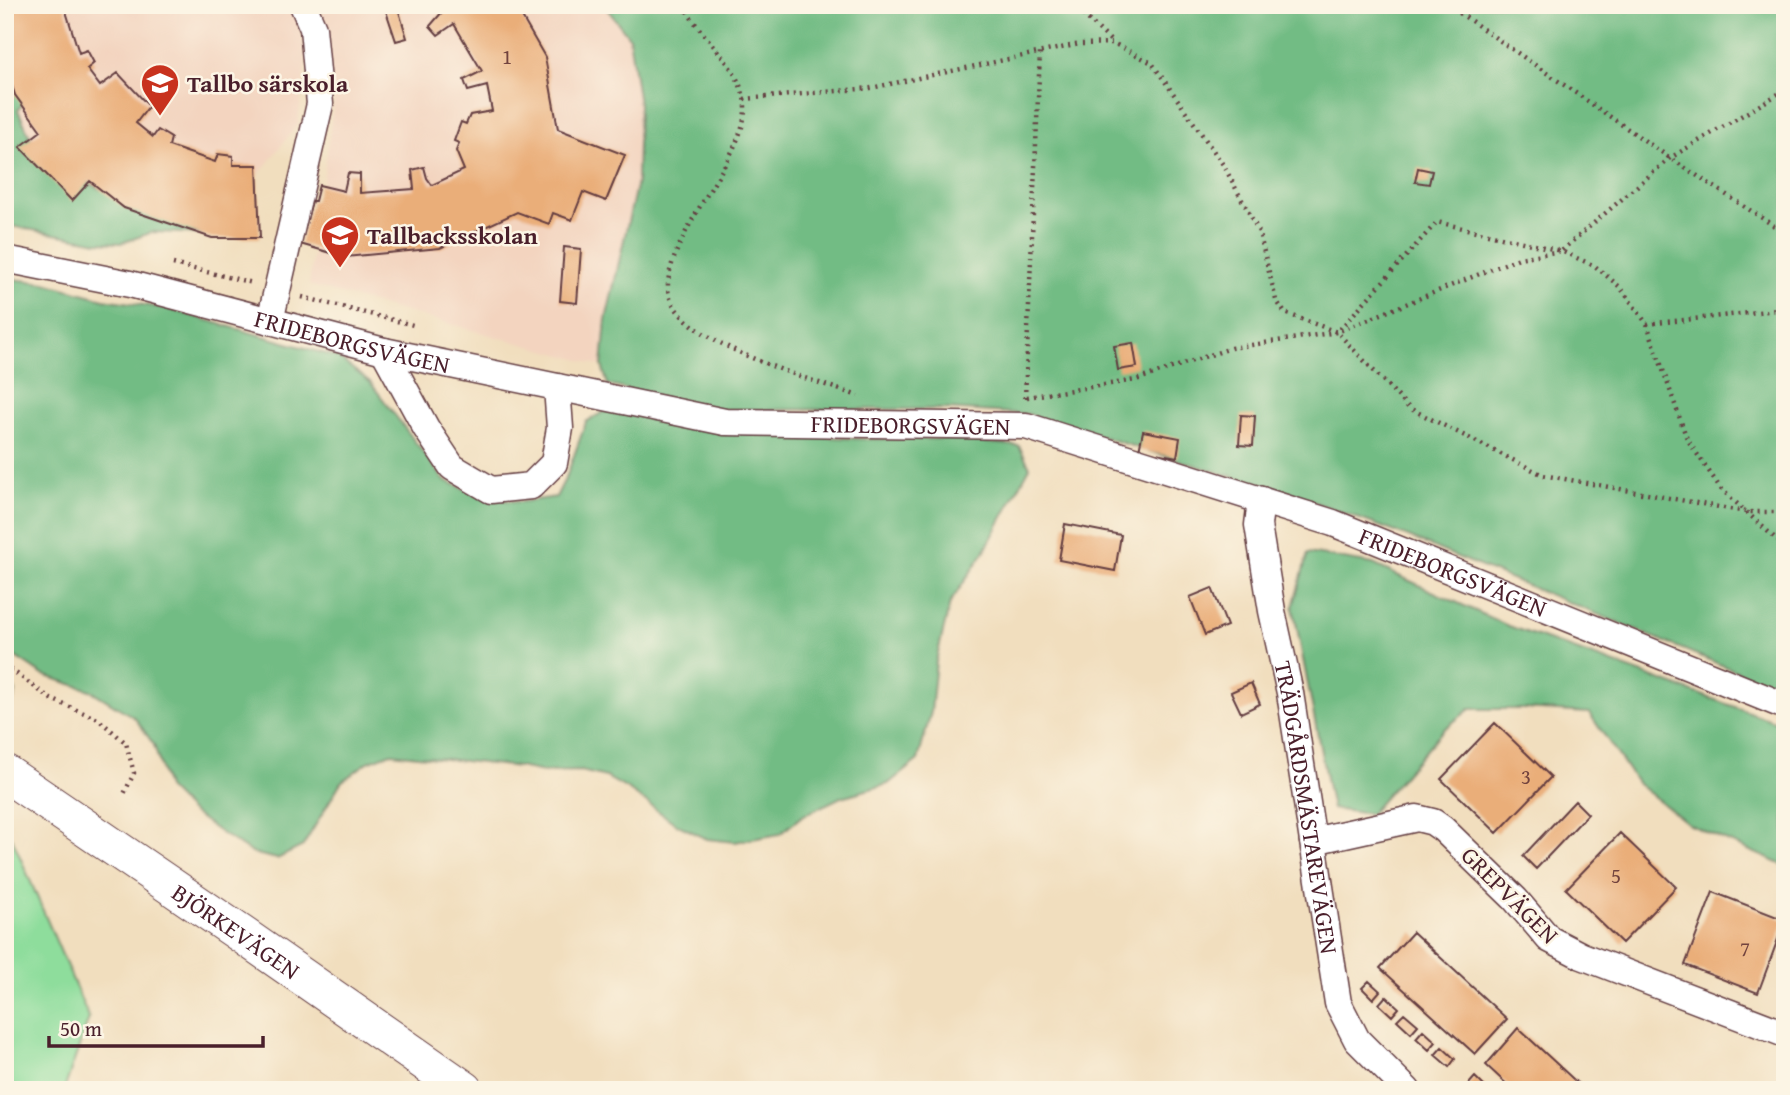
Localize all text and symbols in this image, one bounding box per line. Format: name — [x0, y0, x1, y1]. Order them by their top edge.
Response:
house number: 1 — [502, 41, 512, 72]
school or university icon: Tallbo särskola — [139, 62, 181, 117]
place label: Tallbo särskola — [187, 66, 349, 101]
school or university icon: Tallbacksskolan — [319, 214, 361, 269]
place label: Tallbacksskolan — [367, 218, 538, 253]
street label: FRIDEBORGSVÄGEN — [251, 300, 453, 382]
street label: FRIDEBORGSVÄGEN — [810, 406, 1011, 443]
street label: FRIDEBORGSVÄGEN — [1354, 518, 1553, 625]
street label: TRÄDGÅRDSMÄSTAREVÄGEN — [1266, 658, 1348, 957]
house number: 3 — [1521, 761, 1531, 792]
street label: GREPVÄGEN — [1453, 838, 1567, 952]
house number: 5 — [1611, 860, 1621, 891]
street label: BJÖRKEVÄGEN — [165, 875, 307, 988]
house number: 7 — [1740, 933, 1750, 964]
scale bar — [49, 1004, 262, 1048]
text: 50 m — [60, 1013, 102, 1044]

